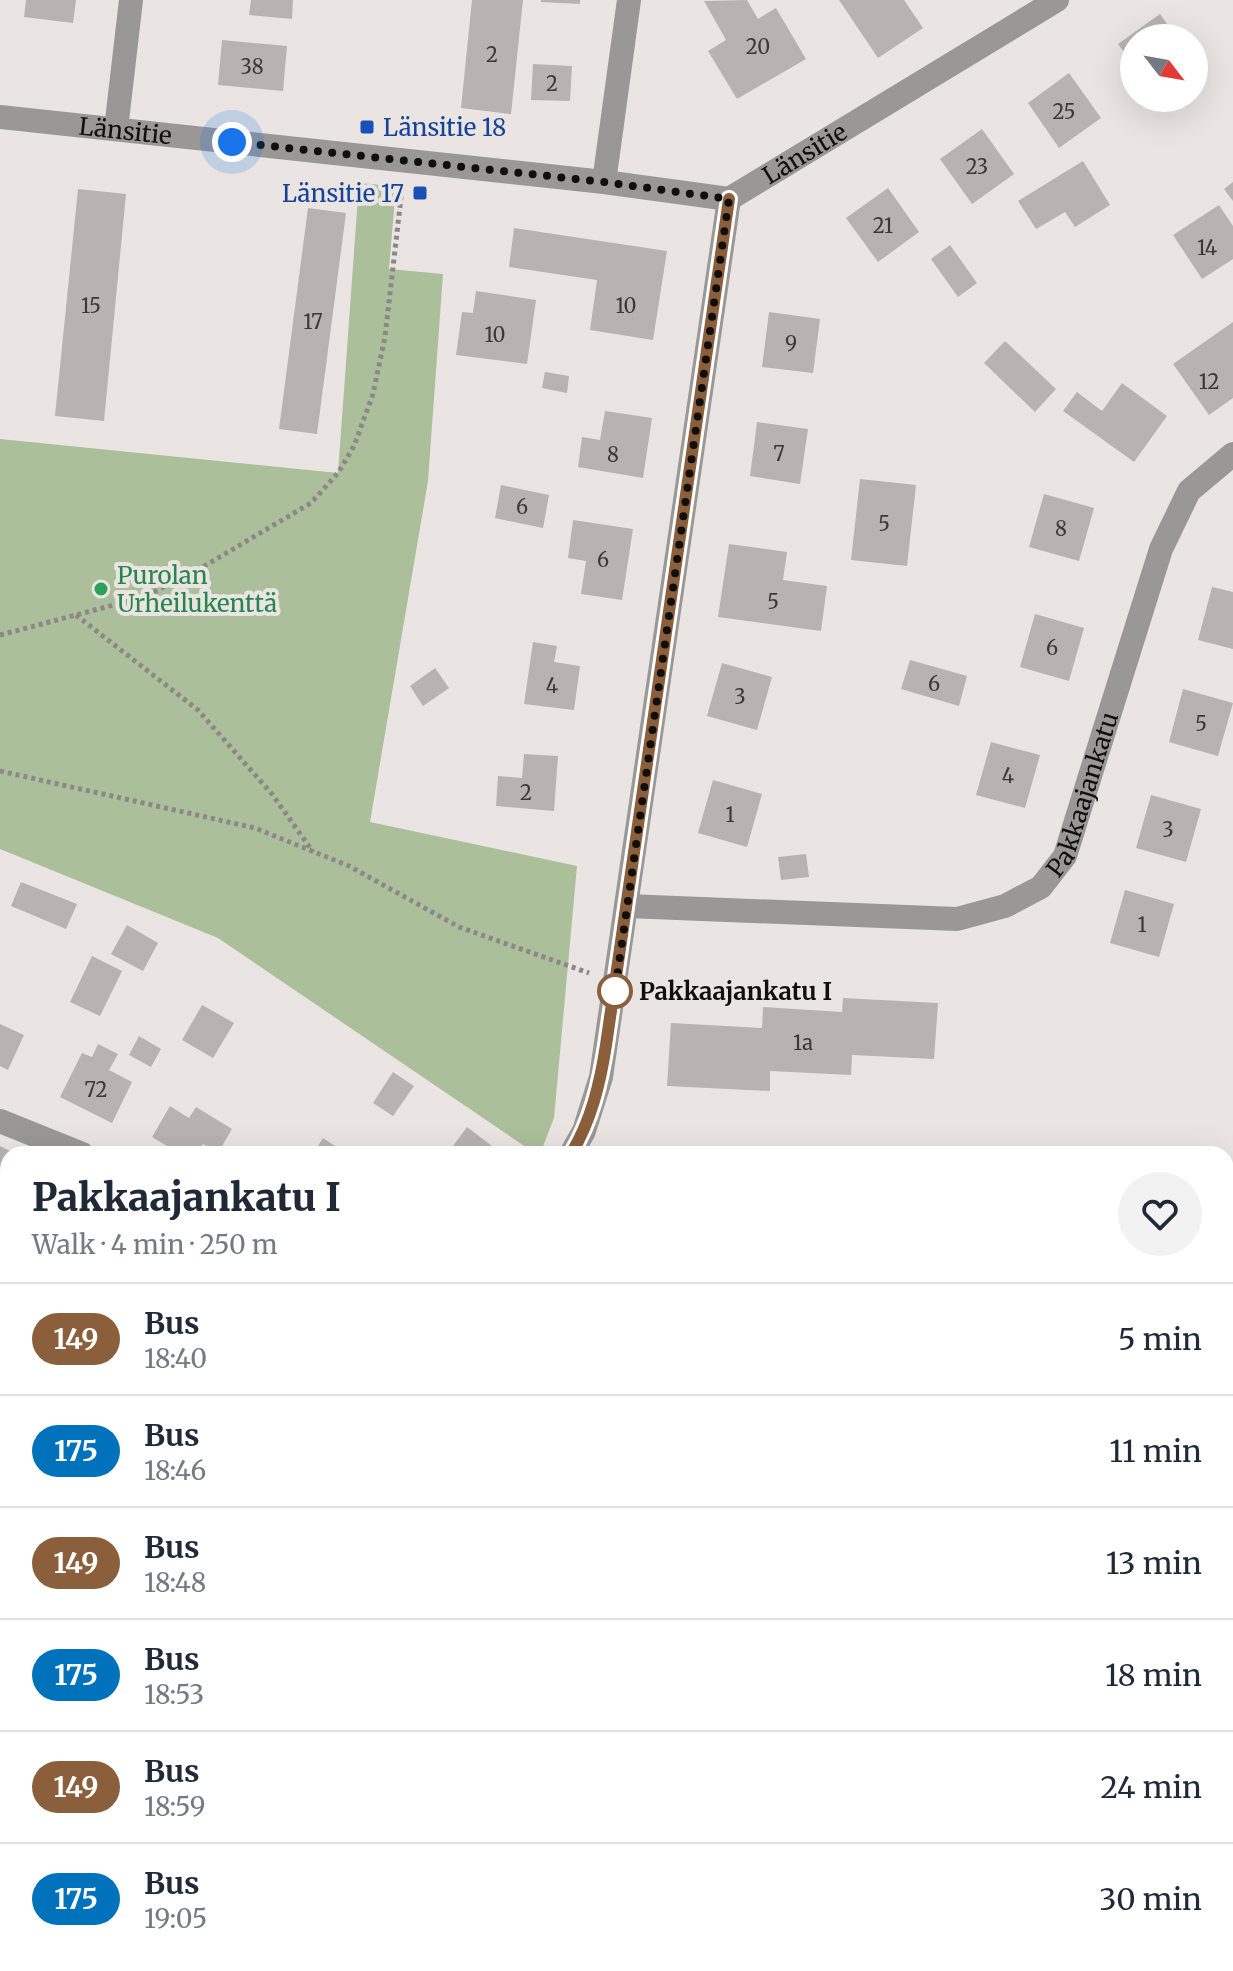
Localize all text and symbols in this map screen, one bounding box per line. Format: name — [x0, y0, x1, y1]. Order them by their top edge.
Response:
north arrow — [1120, 24, 1208, 112]
map controls — [1120, 24, 1208, 112]
house number: 20 — [746, 34, 770, 59]
house number: 2 — [486, 42, 498, 67]
house number: 38 — [240, 54, 264, 79]
house number: 2 — [546, 71, 558, 96]
house number: 25 — [1053, 99, 1075, 124]
street label: Länsitie — [77, 110, 173, 151]
place label: Länsitie 18 — [383, 112, 506, 143]
street label: Länsitie — [757, 116, 852, 191]
marker: Länsitie 18 — [358, 118, 376, 136]
your location — [212, 122, 252, 162]
house number: 23 — [966, 154, 988, 179]
place label: Länsitie 17 — [282, 178, 404, 209]
marker: Länsitie 17 — [411, 184, 429, 202]
house number: 21 — [873, 213, 893, 238]
house number: 14 — [1197, 235, 1217, 260]
house number: 15 — [81, 293, 101, 318]
house number: 10 — [615, 293, 637, 318]
house number: 17 — [303, 309, 323, 334]
house number: 10 — [484, 322, 506, 347]
house number: 9 — [785, 331, 797, 356]
house number: 12 — [1199, 369, 1219, 394]
house number: 7 — [773, 441, 785, 466]
house number: 8 — [607, 442, 619, 467]
house number: 6 — [516, 494, 528, 519]
house number: 5 — [878, 511, 890, 536]
house number: 8 — [1055, 516, 1067, 541]
house number: 6 — [597, 547, 609, 572]
place label: Purolan Urheilukenttä — [117, 560, 277, 619]
marker: Purolan Urheilukenttä — [92, 580, 110, 598]
house number: 5 — [767, 589, 779, 614]
house number: 6 — [1046, 635, 1058, 660]
house number: 6 — [928, 671, 940, 696]
house number: 4 — [546, 673, 558, 698]
house number: 3 — [734, 684, 746, 709]
street label: Pakkaajankatu — [1039, 708, 1125, 883]
house number: 5 — [1195, 711, 1207, 736]
house number: 4 — [1002, 763, 1014, 788]
house number: 2 — [520, 780, 532, 805]
house number: 1 — [725, 802, 735, 827]
house number: 3 — [1162, 817, 1174, 842]
house number: 1 — [1137, 912, 1147, 937]
marker: Pakkaajankatu I — [598, 974, 632, 1008]
place label: Pakkaajankatu I — [639, 976, 832, 1007]
house number: 1a — [793, 1030, 813, 1055]
house number: 72 — [85, 1077, 107, 1102]
button: heart — [1118, 1172, 1202, 1256]
text: Pakkaajankatu I — [32, 1174, 341, 1221]
text: Walk · 4 min · 250 m — [32, 1228, 278, 1261]
text: Bus — [144, 1304, 200, 1342]
text: 5 min — [1118, 1320, 1202, 1358]
text: 149 — [54, 1321, 98, 1357]
text: 18:40 — [144, 1342, 207, 1375]
text: Bus — [144, 1416, 200, 1454]
text: 11 min — [1109, 1432, 1202, 1470]
text: 175 — [54, 1433, 98, 1469]
text: 18:46 — [144, 1454, 206, 1487]
text: Bus — [144, 1528, 200, 1566]
text: 13 min — [1106, 1544, 1202, 1582]
text: 149 — [54, 1545, 98, 1581]
text: 18:48 — [144, 1566, 206, 1599]
text: Bus — [144, 1640, 200, 1678]
text: 18 min — [1105, 1656, 1202, 1694]
text: 175 — [54, 1657, 98, 1693]
text: 18:53 — [144, 1678, 204, 1711]
text: Bus — [144, 1752, 200, 1790]
text: 24 min — [1100, 1768, 1202, 1806]
text: 149 — [54, 1769, 98, 1805]
text: 18:59 — [144, 1790, 205, 1823]
text: Bus — [144, 1864, 200, 1902]
text: 30 min — [1099, 1880, 1202, 1918]
text: 175 — [54, 1881, 98, 1917]
text: 19:05 — [144, 1902, 207, 1935]

